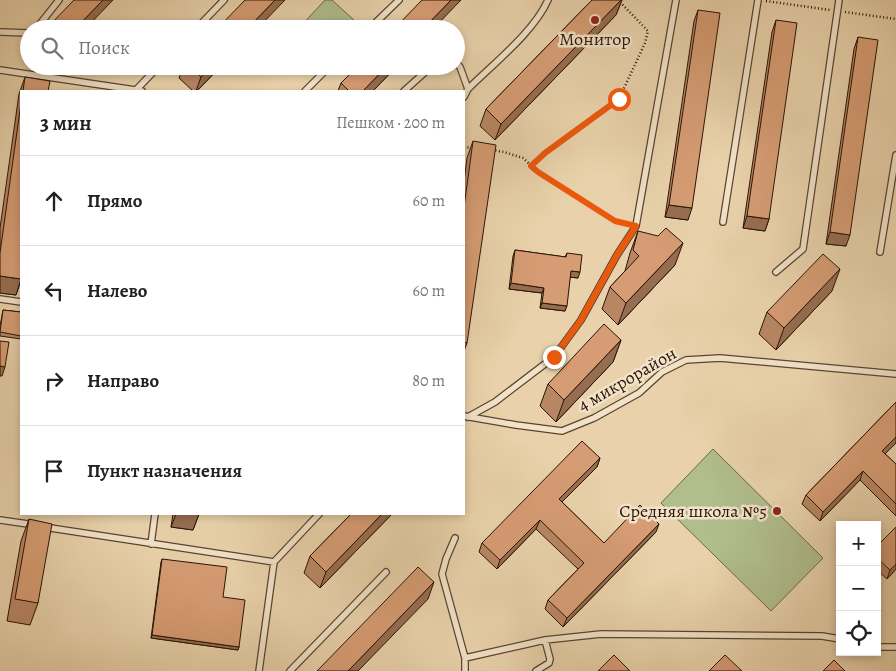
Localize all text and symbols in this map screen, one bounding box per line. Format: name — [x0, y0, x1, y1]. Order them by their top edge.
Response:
marker: Монитор — [589, 14, 601, 26]
search box — [20, 20, 465, 75]
place label: Монитор — [559, 27, 631, 51]
icon: search — [38, 34, 66, 62]
text: Поиск — [78, 35, 130, 61]
route start — [608, 88, 631, 111]
text: 3 мин — [40, 109, 92, 137]
text: Пешком · 200 m — [336, 112, 445, 134]
icon: ahead — [40, 187, 68, 215]
text: Прямо — [87, 188, 142, 214]
text: 60 m — [413, 190, 445, 212]
icon: left — [40, 277, 68, 305]
text: Налево — [87, 278, 147, 304]
text: 60 m — [413, 280, 445, 302]
street label: 4 микрорайон — [573, 341, 681, 417]
route end — [543, 346, 566, 369]
icon: right — [40, 367, 68, 395]
text: Направо — [87, 368, 159, 394]
text: 80 m — [412, 370, 445, 392]
icon: arrive — [40, 457, 68, 485]
text: Пункт назначения — [87, 458, 242, 484]
place label: Средняя школа №5 — [619, 499, 767, 523]
marker: Средняя школа №5 — [771, 505, 783, 517]
map controls — [836, 521, 881, 656]
button: + — [836, 521, 881, 566]
button: − — [836, 566, 881, 611]
button: locate — [836, 611, 881, 656]

